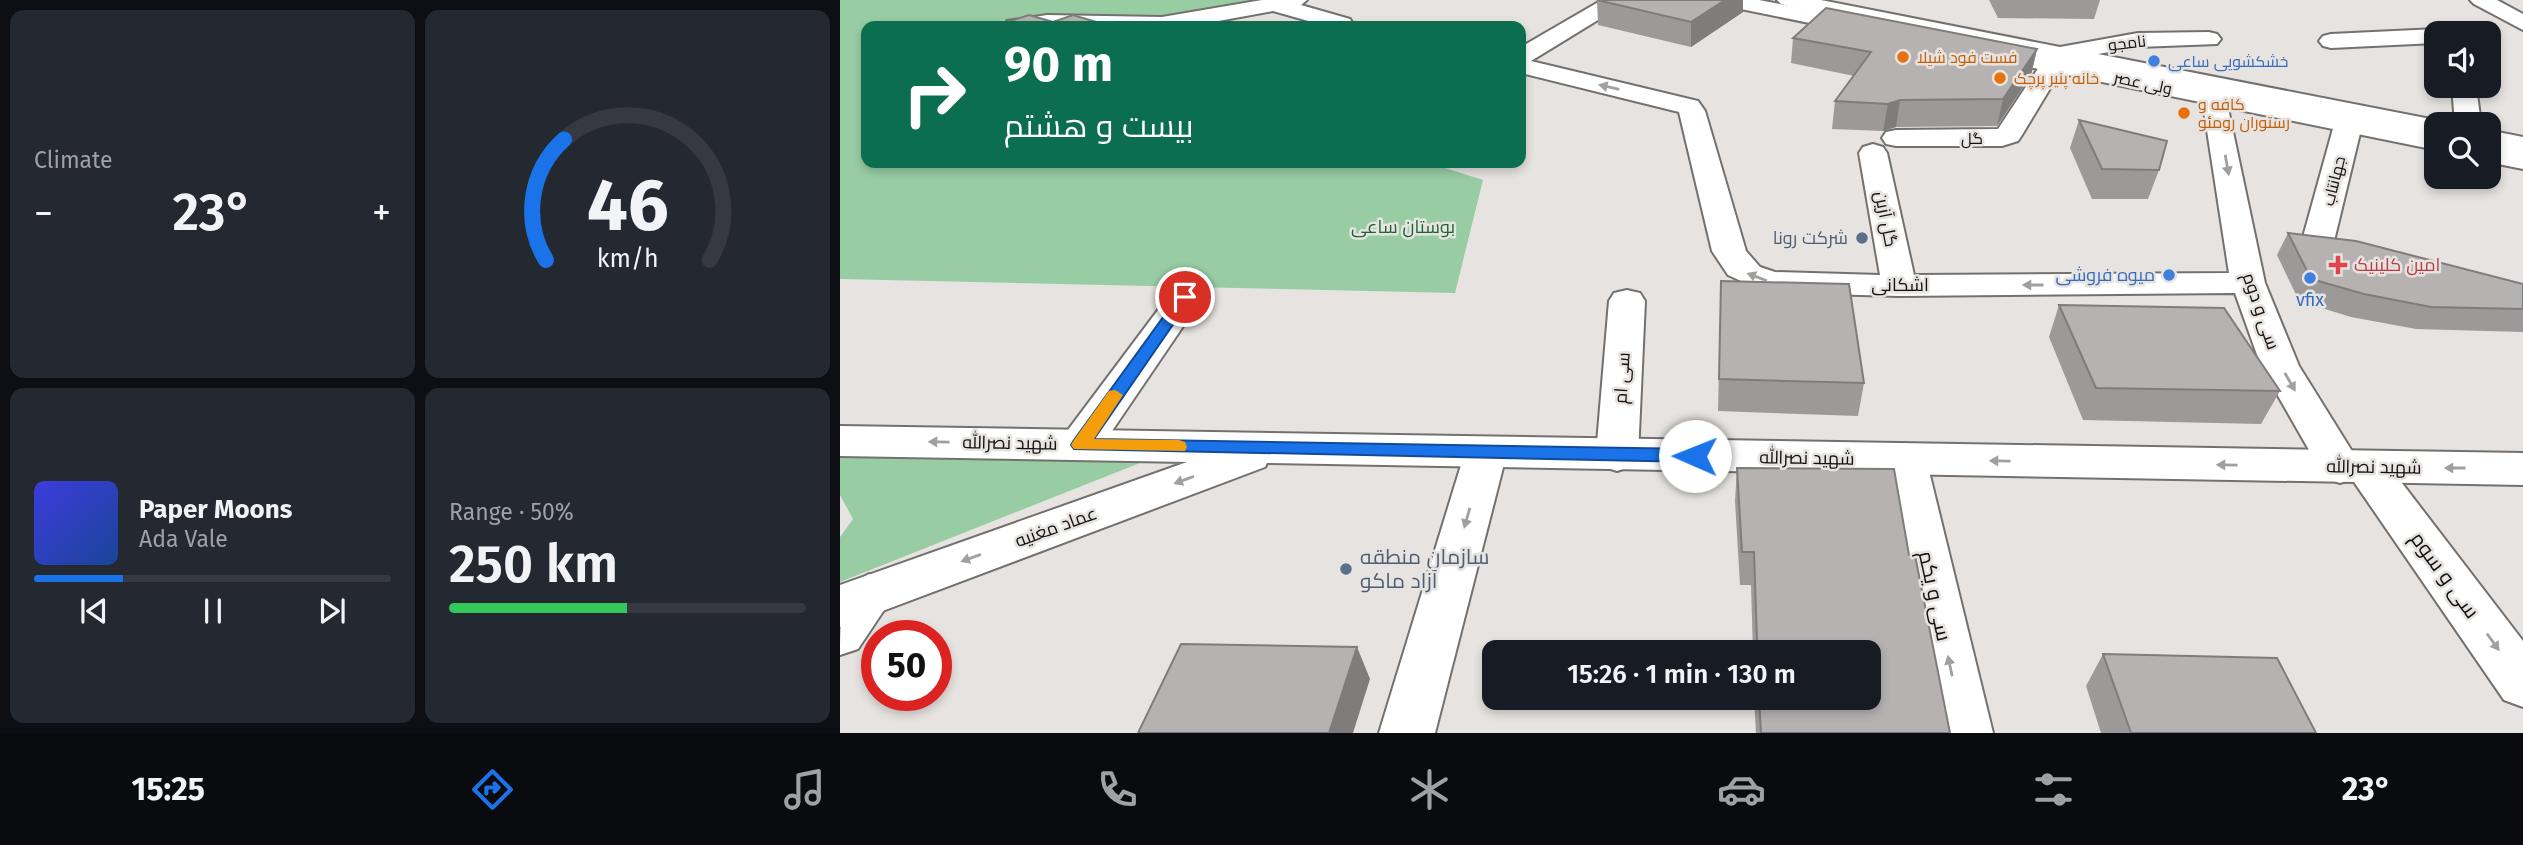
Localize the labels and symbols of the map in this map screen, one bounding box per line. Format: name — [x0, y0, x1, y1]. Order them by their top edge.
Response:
street label: نامجو — [2107, 31, 2147, 55]
place label: فست فود شیلا — [1917, 48, 2017, 67]
marker: فست فود شیلا — [1895, 49, 1911, 65]
place label: خشکشویی ساعی — [2168, 52, 2288, 72]
marker: خشکشویی ساعی — [2146, 53, 2162, 69]
street label: ولی عصر — [2111, 67, 2174, 99]
place label: خانه پنیر پرچک — [2014, 69, 2099, 90]
marker: خانه پنیر پرچک — [1992, 70, 2008, 86]
one-way arrow — [1598, 81, 1620, 92]
place label: کافه و رستوران رومئو — [2198, 95, 2290, 133]
marker: کافه و رستوران رومئو — [2176, 105, 2192, 121]
street label: گل — [1961, 129, 1983, 149]
one-way arrow — [2222, 154, 2233, 176]
street label: جهانتاب — [2319, 154, 2350, 208]
street label: گل آزین — [1870, 189, 1902, 249]
park label: بوستان ساعی — [1351, 216, 1455, 238]
place label: شرکت رونا — [1773, 227, 1848, 249]
marker: شرکت رونا — [1854, 230, 1870, 246]
place label: امین کلینیک — [2354, 254, 2440, 276]
marker: امین کلینیک — [2328, 255, 2348, 275]
place label: میوه فروشی — [2056, 264, 2155, 286]
pin — [1155, 267, 1215, 327]
marker: میوه فروشی — [2161, 267, 2177, 283]
street label: سی و دوم — [2237, 270, 2284, 353]
marker: vfix — [2302, 270, 2318, 286]
one-way arrow — [1746, 272, 1767, 283]
street label: اشکانی — [1871, 274, 1929, 296]
one-way arrow — [2021, 279, 2043, 291]
place label: vfix — [2296, 289, 2324, 311]
street label: سی ام — [1609, 351, 1636, 405]
one-way arrow — [2284, 372, 2296, 392]
position arrow — [1658, 419, 1732, 493]
street label: شهید نصرالله — [962, 430, 1058, 455]
one-way arrow — [928, 436, 950, 448]
street label: شهید نصرالله — [1759, 445, 1855, 470]
street label: شهید نصرالله — [2326, 454, 2422, 479]
one-way arrow — [1989, 455, 2011, 467]
one-way arrow — [2216, 459, 2238, 471]
one-way arrow — [2444, 463, 2466, 474]
one-way arrow — [1174, 475, 1195, 486]
street label: عماد مغنیه — [1012, 502, 1100, 552]
one-way arrow — [1461, 507, 1472, 529]
street label: سی و سوم — [2404, 526, 2485, 624]
place label: سازمان منطقه آزاد ماکو — [1360, 544, 1489, 594]
street label: سی و یکم — [1912, 548, 1957, 644]
one-way arrow — [960, 553, 981, 564]
marker: سازمان منطقه آزاد ماکو — [1338, 561, 1354, 577]
speed limit sign: 50 — [861, 620, 952, 711]
one-way arrow — [2486, 633, 2500, 651]
one-way arrow — [1945, 655, 1956, 677]

